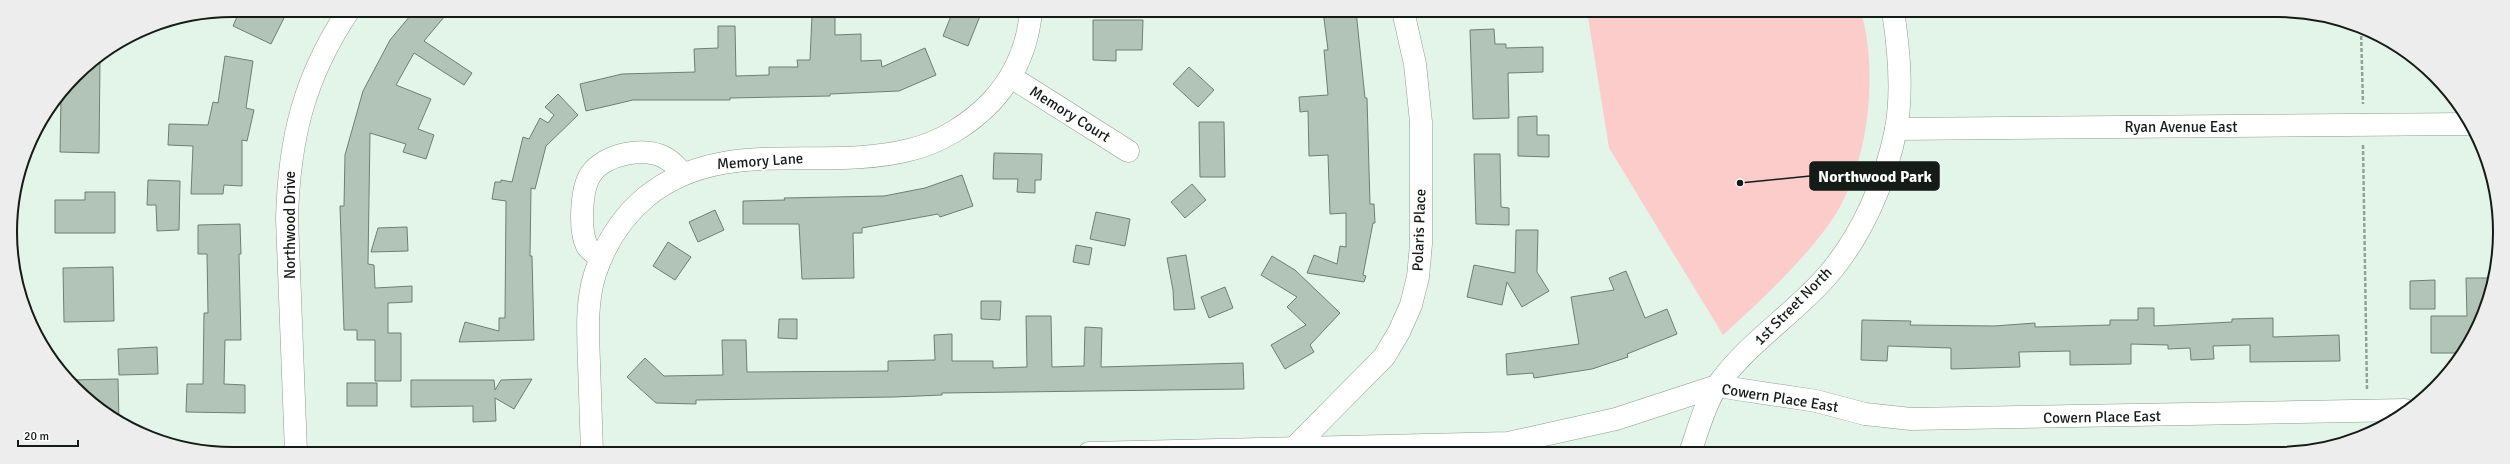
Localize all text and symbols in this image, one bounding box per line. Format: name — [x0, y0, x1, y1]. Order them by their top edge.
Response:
street label: Memory Court — [1026, 82, 1114, 146]
street label: Ryan Avenue East — [2125, 118, 2237, 136]
street label: Memory Lane — [716, 149, 804, 173]
callout: Northwood Park — [1810, 162, 1939, 190]
text: Northwood Park — [1818, 167, 1933, 187]
street label: Northwood Drive — [281, 171, 299, 279]
street label: Polaris Place — [1409, 188, 1429, 272]
street label: 1st Street North — [1750, 263, 1836, 349]
street label: Cowern Place East — [1720, 380, 1840, 416]
street label: Cowern Place East — [2043, 407, 2161, 427]
scale bar — [18, 422, 78, 448]
text: 20 m — [24, 429, 49, 444]

